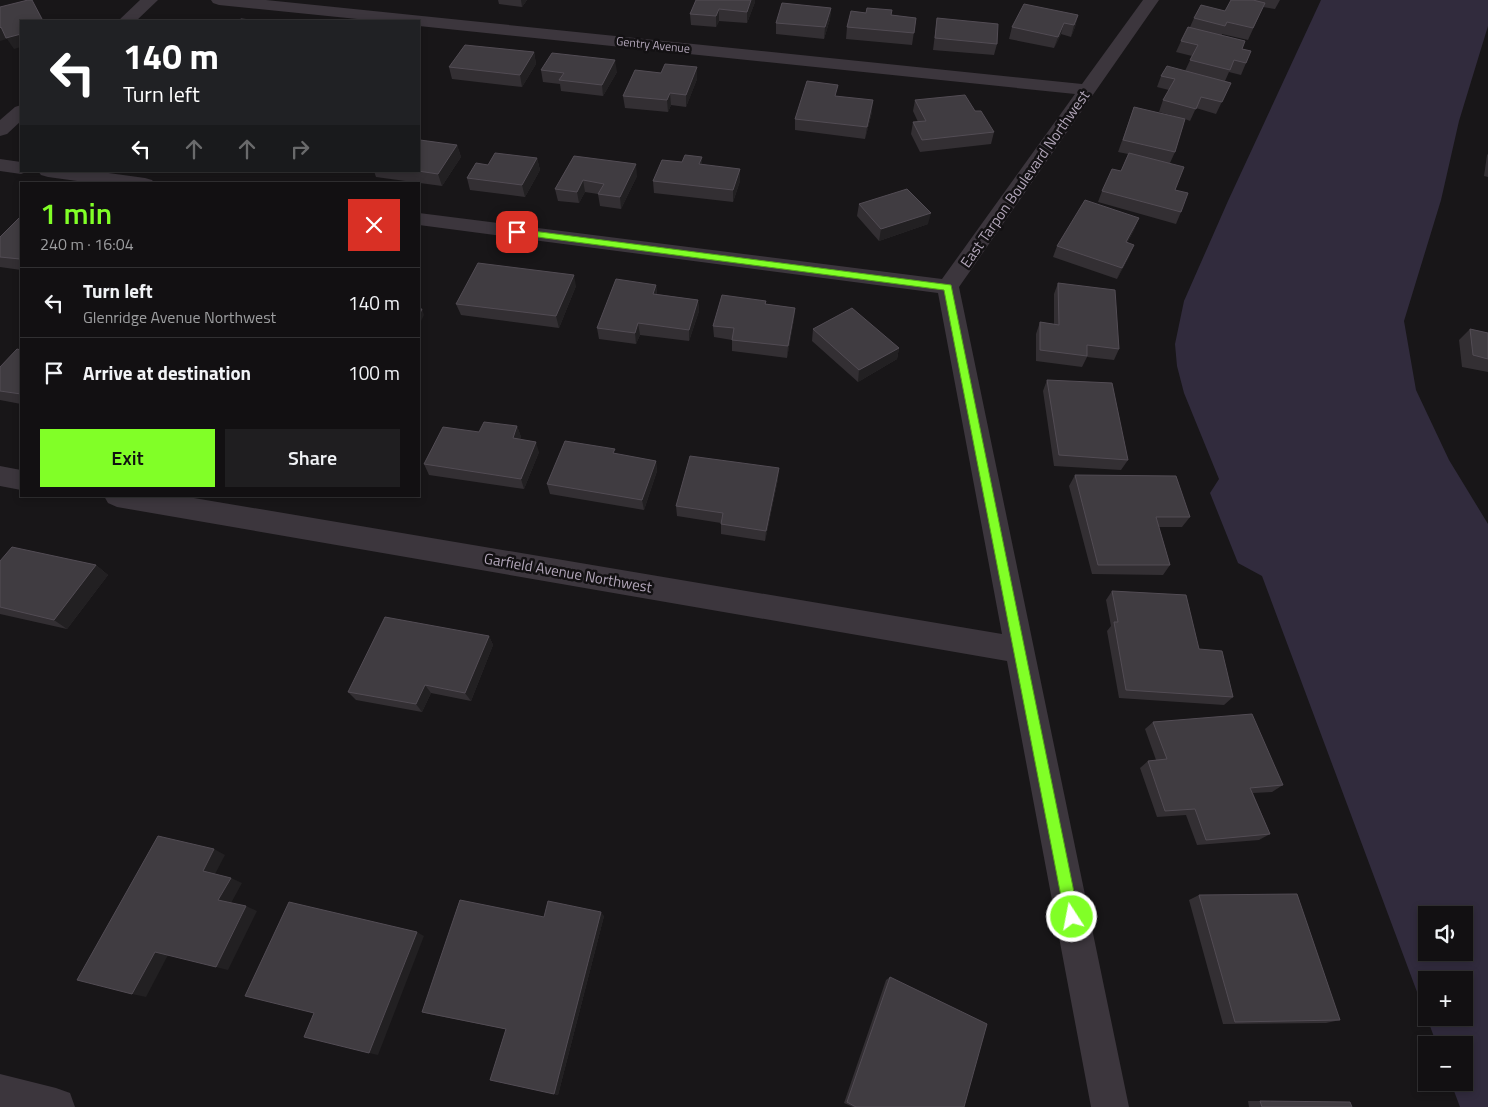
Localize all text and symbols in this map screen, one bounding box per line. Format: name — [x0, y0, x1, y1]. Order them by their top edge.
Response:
text: 140 m — [123, 29, 219, 83]
street label: Gentry Avenue — [615, 31, 691, 58]
icon: left — [40, 40, 105, 105]
text: Turn left — [123, 77, 200, 111]
street label: East Tarpon Boulevard Northwest — [954, 85, 1095, 272]
icon: left — [127, 135, 155, 163]
icon: ahead — [180, 135, 208, 163]
icon: ahead — [233, 135, 261, 163]
icon: right — [286, 135, 314, 163]
text: 1 min — [40, 190, 112, 236]
button: close — [348, 199, 400, 251]
pin — [496, 211, 538, 253]
icon: arrive — [503, 218, 531, 246]
text: 240 m · 16:04 — [40, 232, 134, 256]
text: Turn left — [83, 276, 153, 305]
text: 140 m — [348, 288, 400, 317]
icon: left — [40, 289, 68, 317]
text: Glenridge Avenue Northwest — [83, 305, 276, 329]
text: Arrive at destination — [83, 358, 251, 387]
text: 100 m — [348, 358, 400, 387]
icon: arrive — [40, 359, 68, 387]
button: Exit — [40, 429, 215, 487]
button: Share — [225, 429, 400, 487]
street label: Garfield Avenue Northwest — [482, 546, 655, 599]
position arrow — [1045, 890, 1097, 942]
map controls — [1418, 906, 1473, 1091]
button: sound — [1418, 906, 1473, 961]
button: + — [1418, 971, 1473, 1026]
button: − — [1418, 1036, 1473, 1091]

